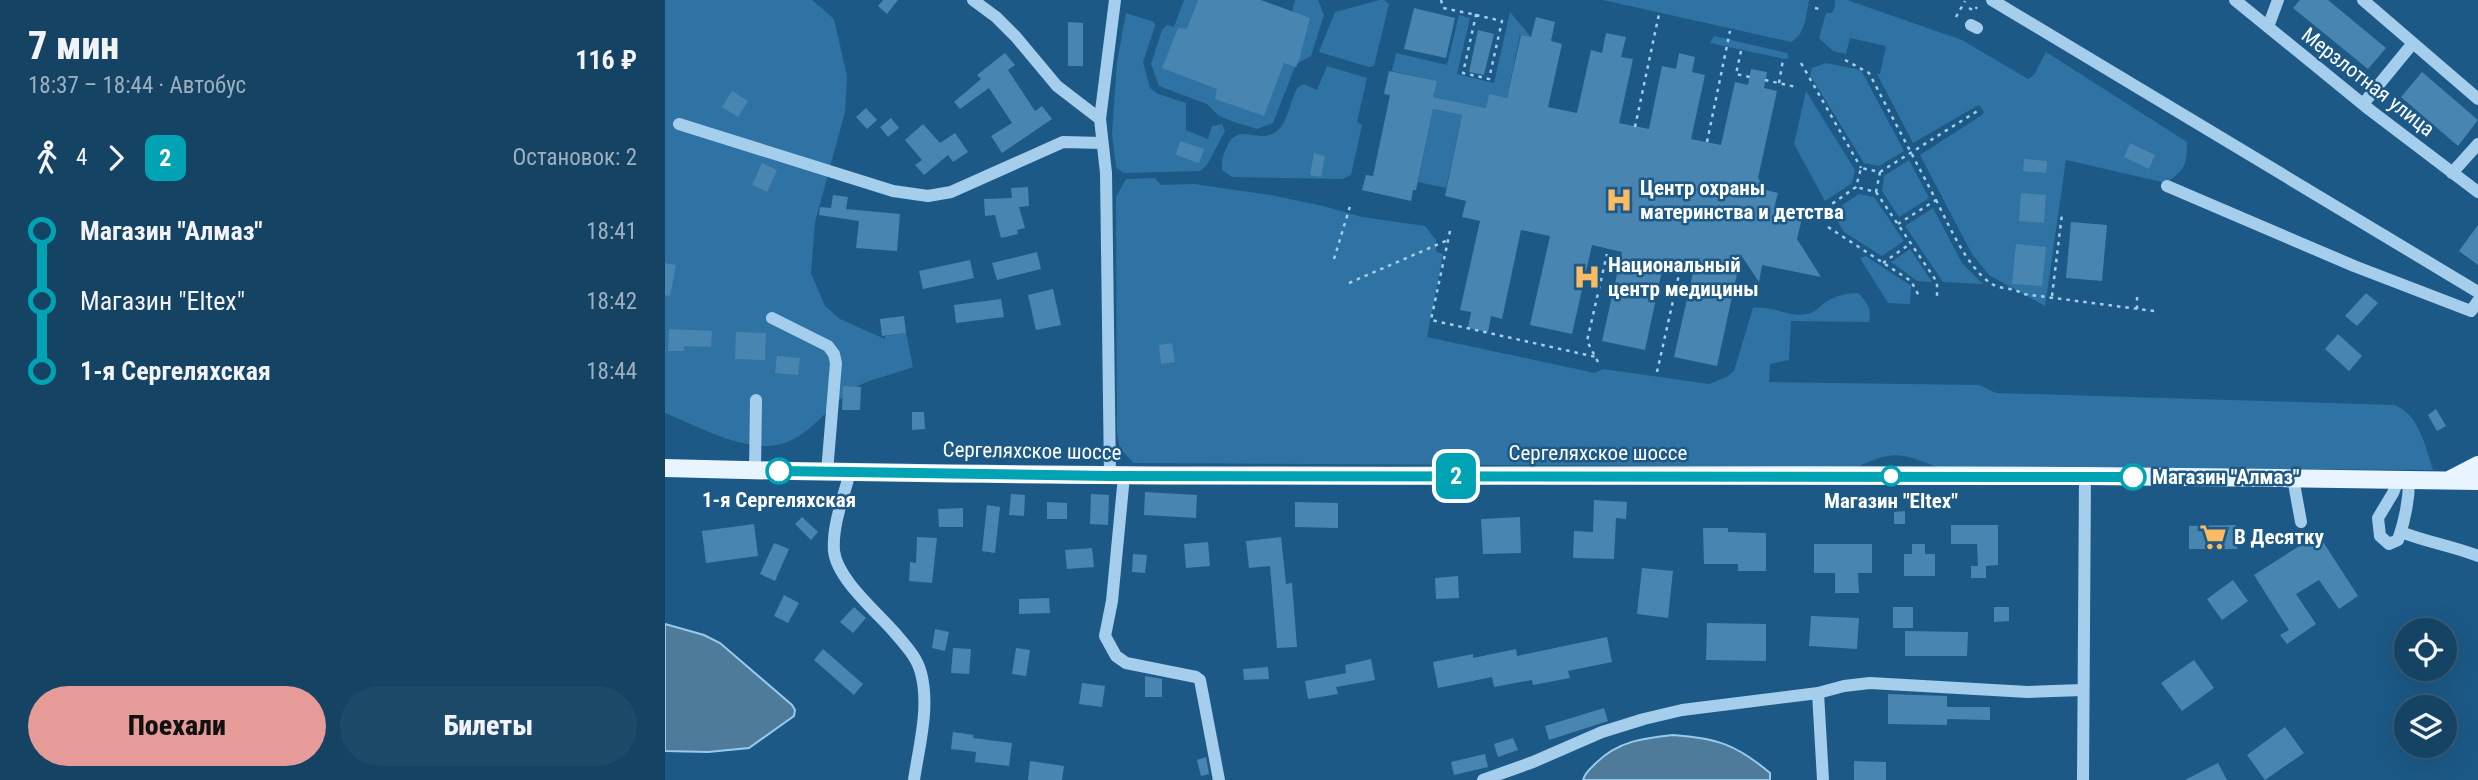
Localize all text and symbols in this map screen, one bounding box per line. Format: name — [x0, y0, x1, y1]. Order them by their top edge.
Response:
street label: Мерзлотная улица — [2297, 23, 2439, 141]
text: 7 мин — [28, 24, 119, 68]
text: 116 ₽ — [575, 45, 637, 75]
text: 18:37 – 18:44 · Автобус — [28, 72, 246, 99]
icon: walk — [28, 139, 66, 177]
icon: forward — [97, 139, 135, 177]
text: 4 — [76, 144, 87, 171]
text: 2 — [159, 144, 172, 172]
text: Остановок: 2 — [513, 144, 637, 171]
place label: Центр охраны материнства и детства — [1640, 176, 1844, 224]
hospital icon: Центр охраны материнства и детства — [1604, 185, 1634, 215]
text: Магазин "Алмаз" — [80, 216, 263, 246]
text: 18:41 — [586, 218, 637, 245]
place label: Национальный центр медицины — [1608, 253, 1759, 301]
hospital icon: Национальный центр медицины — [1572, 262, 1602, 292]
text: Магазин "Eltex" — [80, 286, 245, 316]
text: 18:42 — [586, 288, 637, 315]
text: 1-я Сергеляхская — [80, 356, 271, 386]
text: 18:44 — [586, 358, 637, 385]
street label: Сергеляхское шоссе — [942, 437, 1122, 465]
street label: Сергеляхское шоссе — [1509, 441, 1688, 465]
line badge: 2 — [1433, 453, 1479, 499]
marker: 1-я Сергеляхская — [766, 458, 792, 484]
text: 2 — [1450, 462, 1462, 490]
marker: Магазин "Алмаз" — [2120, 464, 2146, 490]
place label: Магазин "Алмаз" — [2152, 465, 2300, 489]
marker: Магазин "Eltex" — [1881, 466, 1901, 486]
place label: 1-я Сергеляхская — [702, 488, 856, 512]
place label: Магазин "Eltex" — [1824, 489, 1958, 513]
supermarket icon: В Десятку — [2198, 522, 2228, 552]
place label: В Десятку — [2234, 525, 2325, 549]
map controls — [2394, 618, 2457, 758]
button: locate — [2394, 618, 2457, 681]
button: Поехали — [28, 686, 326, 766]
button: Билеты — [340, 686, 637, 766]
button: layers — [2394, 695, 2457, 758]

